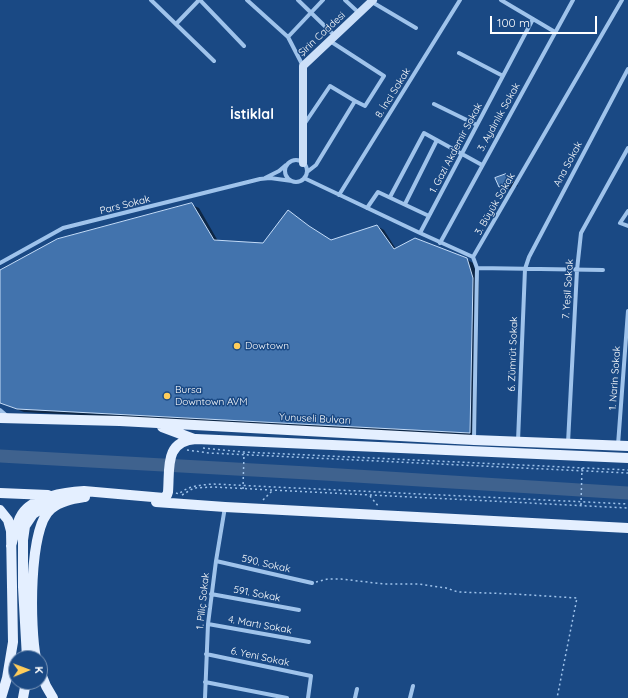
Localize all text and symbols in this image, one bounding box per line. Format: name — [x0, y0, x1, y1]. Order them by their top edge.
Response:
scale bar — [492, 8, 599, 34]
street label: Şirin Caddesi — [296, 9, 348, 59]
text: 100 m — [497, 15, 530, 30]
street label: 8. İnci Sokak — [373, 66, 413, 120]
street label: 3. Aydınlık Sokak — [475, 81, 523, 153]
street label: 1. Gazi Akdemir Sokak — [427, 101, 485, 195]
district label: İstiklal — [230, 107, 274, 123]
street label: Ana Sokak — [551, 139, 585, 189]
street label: 3. Büyük Sokak — [472, 171, 518, 237]
street label: Pars Sokak — [99, 193, 151, 217]
street label: 7. Yeşil Sokak — [560, 259, 576, 319]
street label: 6. Zümrüt Sokak — [506, 316, 520, 392]
place label: Dowtown — [245, 340, 289, 352]
marker: Dowtown — [232, 341, 242, 351]
street label: 1. Narin Sokak — [607, 345, 623, 411]
place label: Bursa Downtown AVM — [175, 384, 247, 408]
marker: Bursa Downtown AVM — [162, 391, 172, 401]
street label: Yunuseli Bulvarı — [279, 411, 351, 427]
street label: 590. Sokak — [240, 553, 292, 575]
street label: 1. Piliç Sokak — [194, 572, 212, 630]
street label: 591. Sokak — [232, 584, 282, 604]
street label: 4. Martı Sokak — [227, 613, 293, 637]
street label: 6. Yeni Sokak — [230, 645, 290, 669]
north arrow — [8, 650, 48, 690]
text: K — [32, 666, 46, 674]

